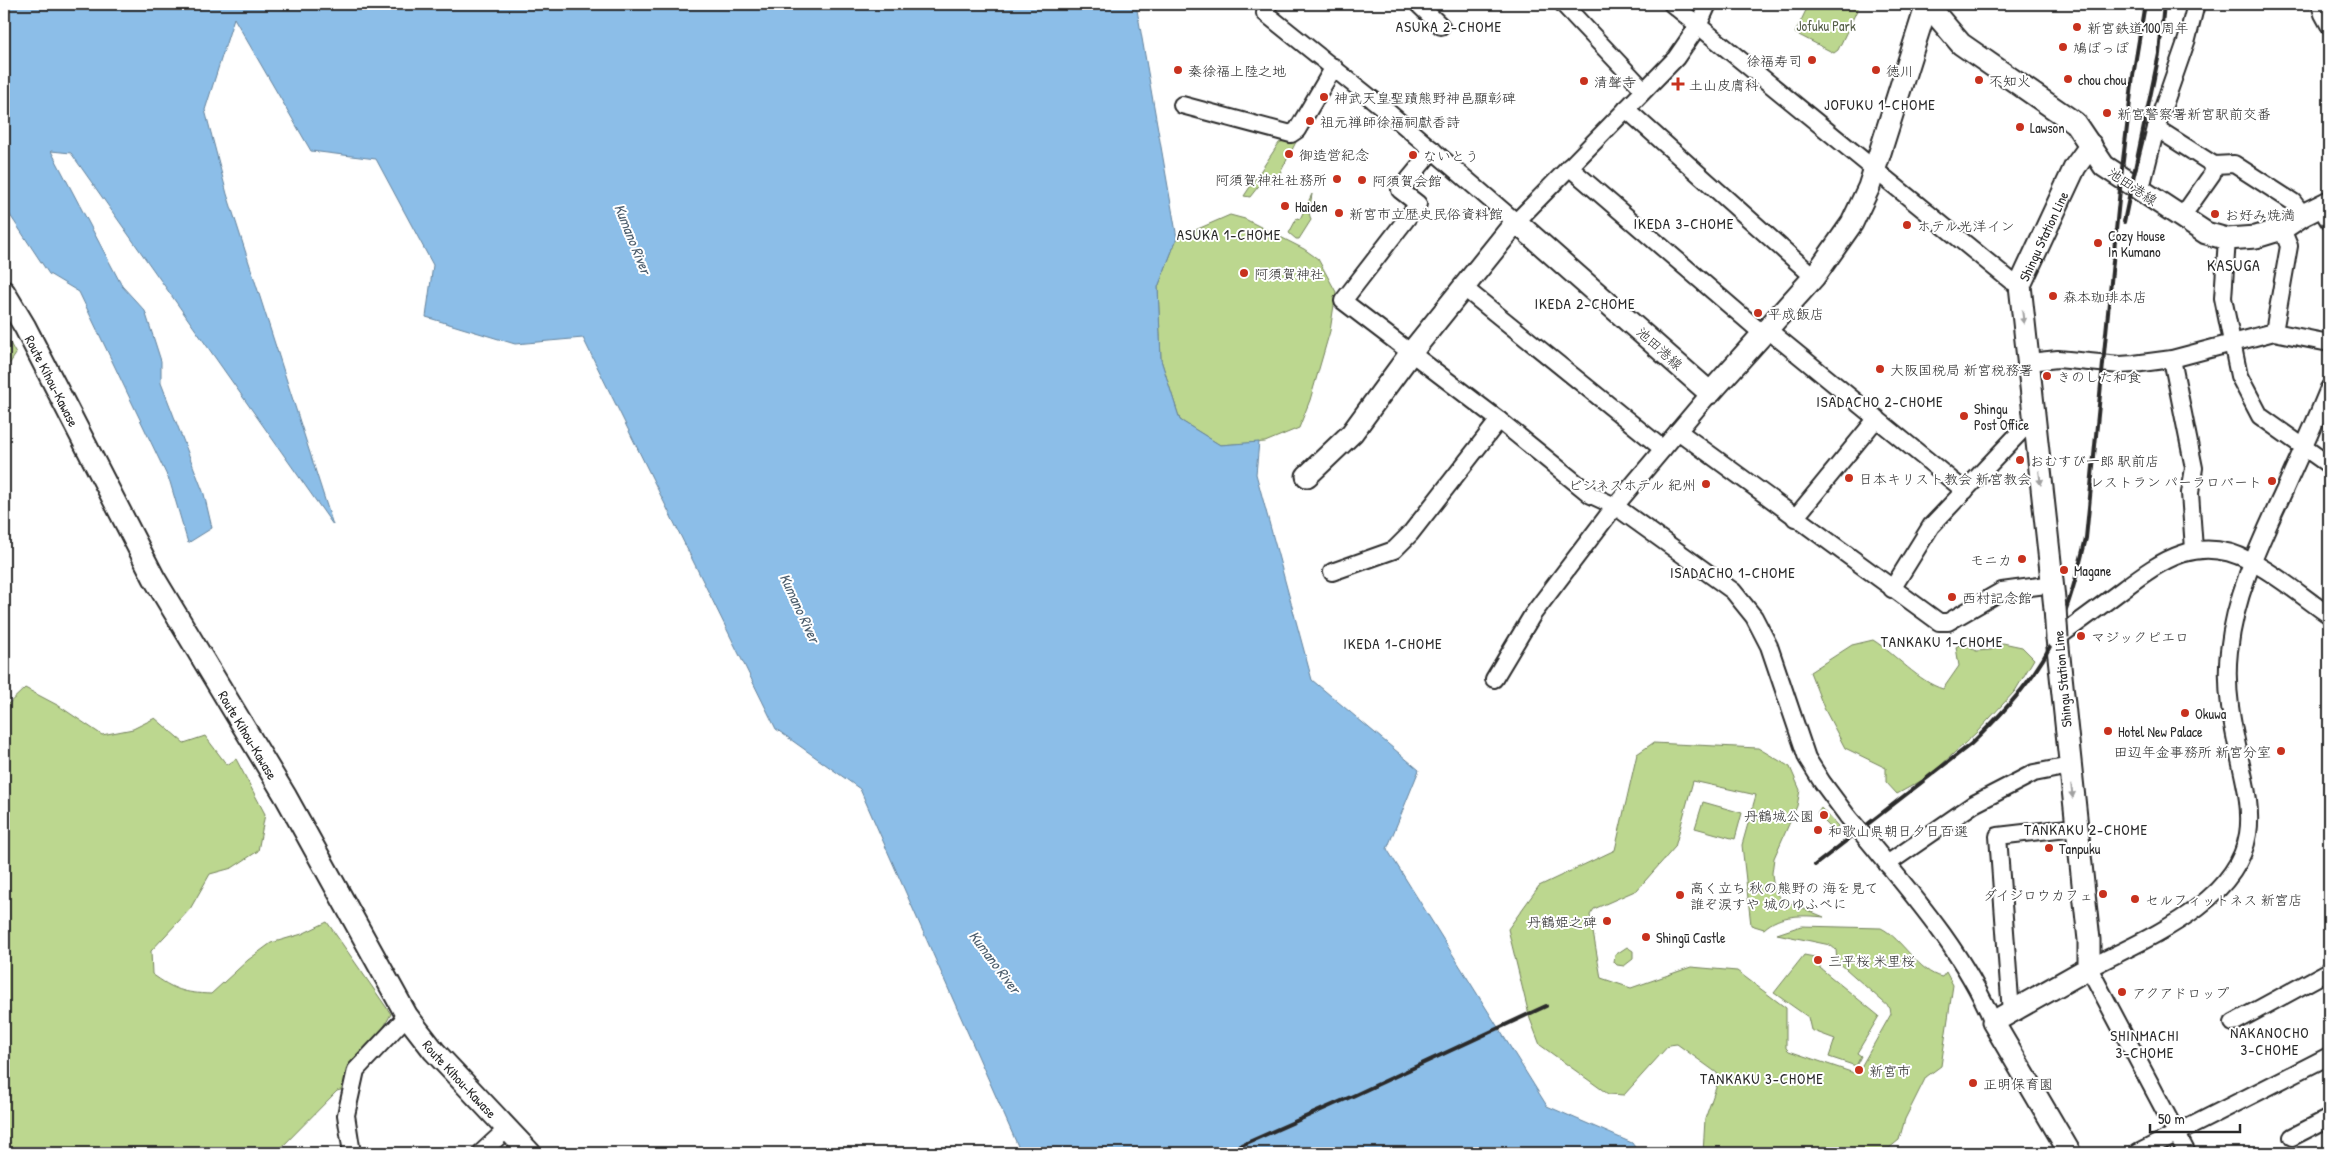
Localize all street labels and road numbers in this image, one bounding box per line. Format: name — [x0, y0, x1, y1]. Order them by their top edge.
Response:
street label: 池田港線 — [2104, 162, 2162, 210]
street label: Shingu Station Line — [2014, 188, 2072, 284]
street label: 池田港線 — [1633, 322, 1687, 374]
street label: Route Kihou-Kawase — [21, 332, 84, 430]
street label: Shingu Station Line — [2048, 629, 2077, 728]
street label: Route Kihou-Kawase — [214, 687, 283, 783]
street label: Route Kihou-Kawase — [419, 1035, 502, 1122]

